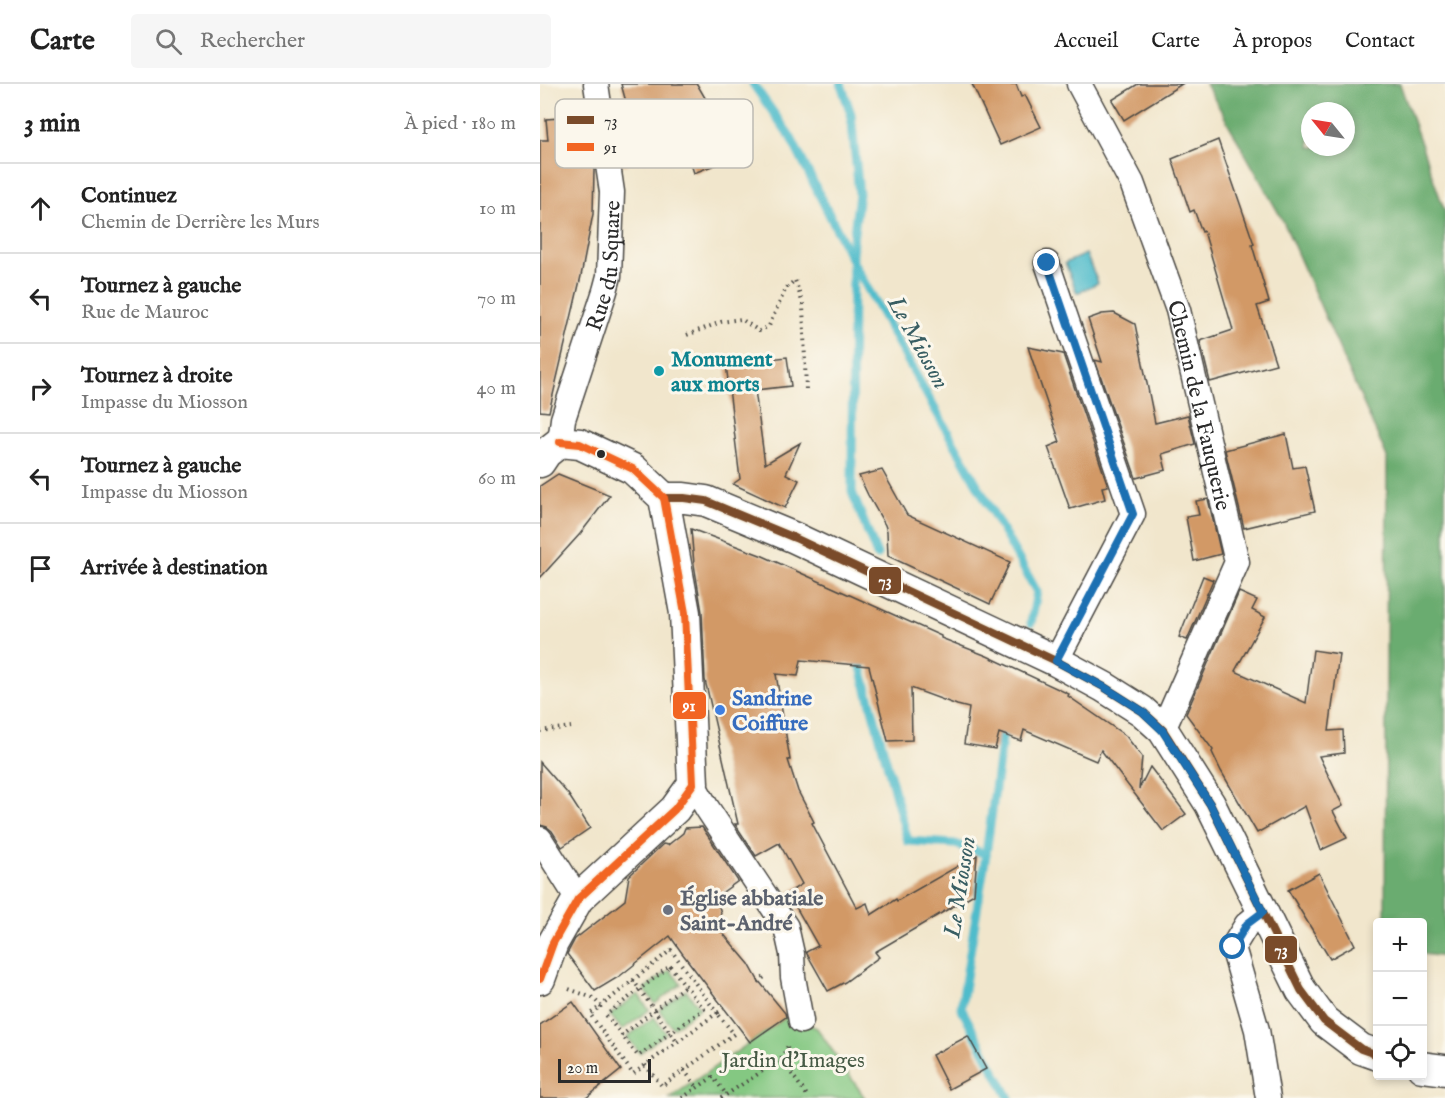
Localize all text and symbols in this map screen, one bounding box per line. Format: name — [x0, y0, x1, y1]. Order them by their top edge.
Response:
search box — [131, 14, 551, 68]
text: Carte — [30, 24, 95, 59]
icon: search — [152, 25, 185, 58]
text: Rechercher — [200, 27, 305, 55]
text: Accueil — [1054, 28, 1118, 55]
text: Carte — [1151, 28, 1200, 55]
text: À propos — [1233, 28, 1312, 55]
text: Contact — [1345, 28, 1415, 55]
legend — [555, 99, 753, 168]
north arrow — [1301, 102, 1355, 156]
text: 3 min — [24, 107, 80, 140]
text: À pied · 180 m — [404, 111, 516, 136]
text: 73 — [604, 112, 617, 132]
text: 91 — [603, 139, 617, 159]
text: Continuez — [81, 182, 177, 210]
icon: ahead — [24, 192, 57, 225]
text: 10 m — [479, 196, 516, 221]
street label: Rue du Square — [581, 200, 628, 335]
text: Chemin de Derrière les Murs — [81, 210, 320, 235]
route end — [1033, 249, 1059, 275]
text: Tournez à gauche — [81, 272, 241, 300]
icon: left — [24, 282, 57, 315]
text: 70 m — [477, 286, 516, 311]
water label: Le Miosson — [879, 290, 956, 395]
street label: Chemin de la Fauquerie — [1160, 297, 1236, 513]
text: Rue de Mauroc — [81, 300, 209, 325]
place label: Monument aux morts — [671, 346, 773, 399]
text: Tournez à droite — [81, 362, 232, 390]
marker: Monument aux morts — [652, 364, 666, 378]
icon: right — [24, 372, 57, 405]
text: 40 m — [477, 376, 516, 401]
text: Impasse du Miosson — [81, 390, 248, 415]
unlabelled marker — [595, 448, 607, 460]
text: Tournez à gauche — [81, 452, 241, 480]
icon: left — [24, 462, 57, 495]
text: 60 m — [478, 466, 516, 491]
text: Impasse du Miosson — [81, 480, 248, 505]
icon: arrive — [24, 552, 57, 585]
text: Arrivée à destination — [81, 554, 268, 582]
line badge: 73 — [868, 566, 902, 595]
text: 73 — [878, 572, 892, 592]
place label: Sandrine Coiffure — [732, 685, 812, 738]
line badge: 91 — [672, 691, 707, 720]
text: 91 — [682, 697, 695, 717]
marker: Sandrine Coiffure — [713, 703, 727, 717]
water label: Le Miosson — [937, 834, 984, 941]
place label: Église abbatiale Saint-André — [680, 885, 823, 938]
marker: Église abbatiale Saint-André — [661, 903, 675, 917]
map controls — [1373, 918, 1427, 1080]
button: + — [1373, 918, 1427, 972]
route start — [1219, 933, 1245, 959]
line badge: 73 — [1264, 935, 1298, 964]
text: 73 — [1274, 941, 1288, 961]
button: − — [1373, 972, 1427, 1026]
button: locate — [1373, 1026, 1427, 1080]
park label: Jardin d'Images — [718, 1047, 865, 1075]
scale bar — [558, 1056, 651, 1084]
text: 20 m — [567, 1059, 598, 1079]

